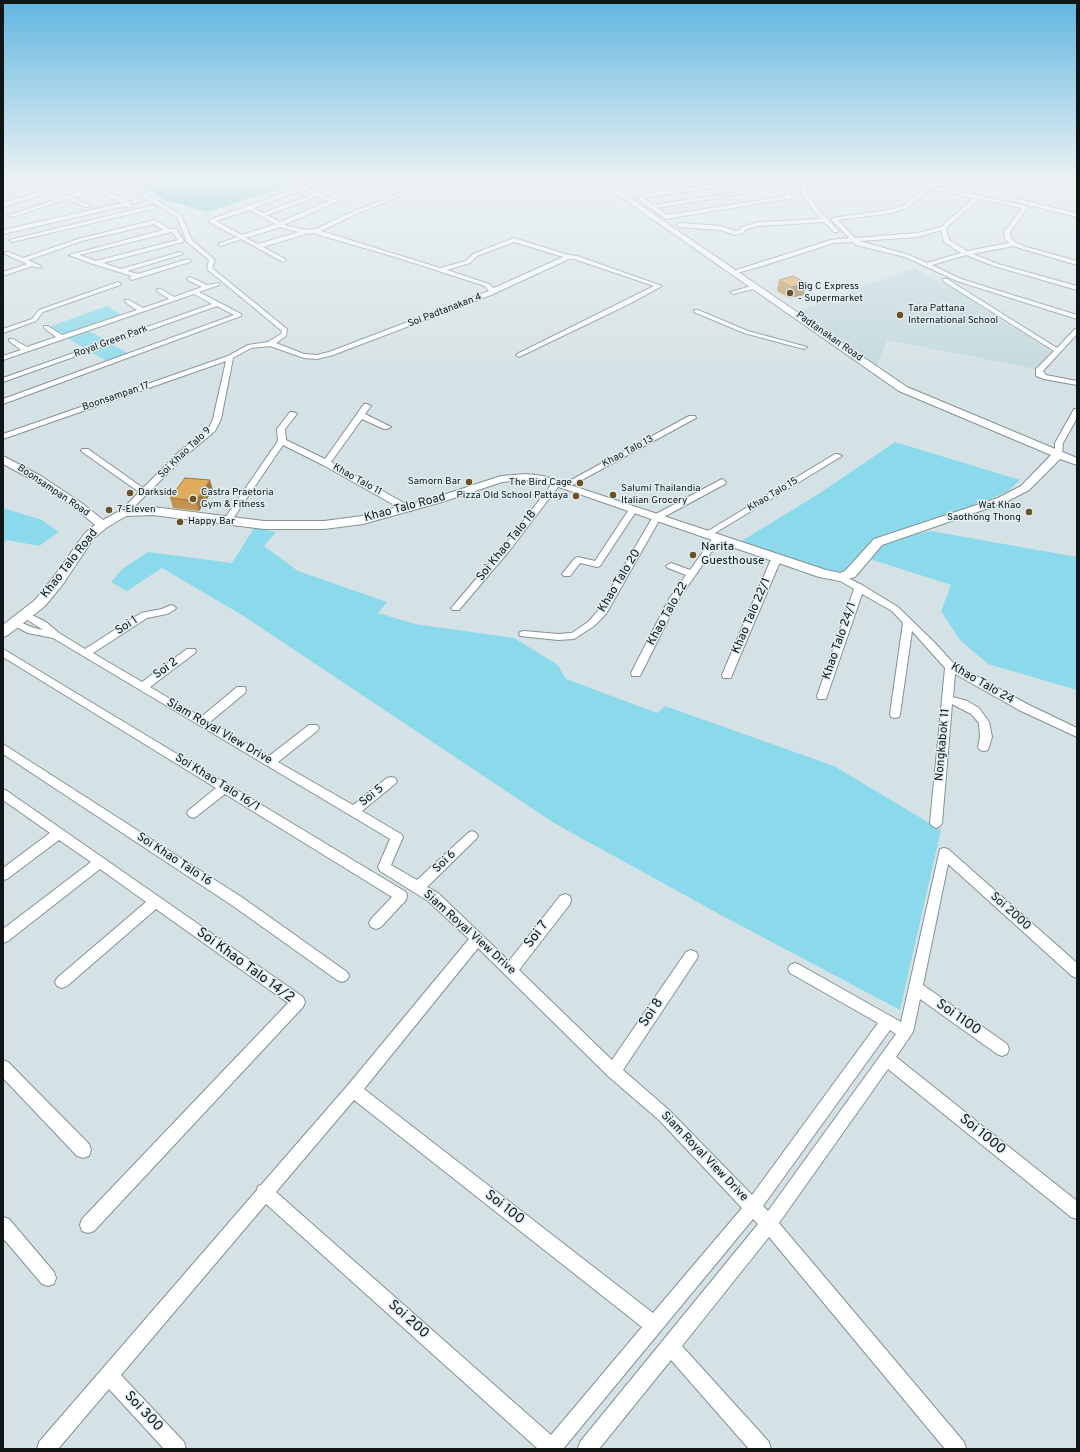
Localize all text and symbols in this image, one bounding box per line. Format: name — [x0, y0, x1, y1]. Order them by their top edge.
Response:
place label: Big C Express - Supermarket — [798, 281, 863, 304]
marker: Big C Express - Supermarket — [785, 288, 795, 298]
street label: Soi Padtanakan 4 — [406, 291, 484, 331]
place label: Tara Pattana International School — [908, 303, 998, 326]
street label: Padtanakan Road — [793, 310, 865, 364]
marker: Tara Pattana International School — [895, 310, 905, 320]
street label: Royal Green Park — [73, 323, 149, 361]
street label: Boonsampan 17 — [81, 380, 151, 414]
street label: Soi Khao Talo 9 — [156, 425, 214, 481]
street label: Khao Talo 13 — [600, 433, 656, 471]
street label: Boonsampan Road — [15, 462, 91, 520]
street label: Khao Talo 11 — [330, 462, 384, 498]
street label: Khao Talo 15 — [746, 475, 800, 515]
place label: Samorn Bar — [408, 476, 461, 488]
marker: Samorn Bar — [464, 477, 474, 487]
place label: The Bird Cage — [509, 477, 572, 489]
marker: The Bird Cage — [575, 478, 585, 488]
place label: Salumi Thailandia Italian Grocery — [621, 483, 700, 506]
place label: Darkside — [138, 487, 177, 499]
place label: Castra Praetoria Gym & Fitness — [201, 487, 274, 510]
marker: Darkside — [125, 488, 135, 498]
street label: Khao Talo Road — [363, 490, 447, 526]
place label: Pizza Old School Pattaya — [457, 490, 568, 502]
marker: Salumi Thailandia Italian Grocery — [608, 490, 618, 500]
marker: Pizza Old School Pattaya — [571, 491, 581, 501]
marker: Castra Praetoria Gym & Fitness — [188, 494, 198, 504]
place label: Wat Khao Saothong Thong — [947, 500, 1021, 524]
place label: 7-Eleven — [117, 504, 156, 516]
marker: 7-Eleven — [104, 505, 114, 515]
marker: Wat Khao Saothong Thong — [1024, 507, 1034, 517]
street label: Soi Khao Talo 18 — [474, 508, 540, 584]
place label: Happy Bar — [188, 516, 235, 528]
marker: Happy Bar — [175, 517, 185, 527]
street label: Khao Talo Road — [39, 527, 101, 601]
place label: Narita Guesthouse — [701, 541, 764, 569]
street label: Khao Talo 20 — [596, 547, 644, 615]
marker: Narita Guesthouse — [688, 550, 698, 560]
street label: Khao Talo 22/1 — [730, 576, 774, 656]
street label: Khao Talo 22 — [645, 580, 691, 648]
street label: Khao Talo 24/1 — [820, 600, 860, 682]
street label: Soi 1 — [113, 613, 141, 639]
street label: Soi 2 — [151, 655, 181, 683]
street label: Khao Talo 24 — [948, 660, 1016, 708]
street label: Siam Royal View Drive — [164, 696, 274, 768]
street label: Nongkabok 11 — [933, 708, 953, 782]
street label: Soi Khao Talo 16/1 — [172, 751, 262, 815]
street label: Soi 5 — [357, 782, 387, 810]
street label: Soi Khao Talo 16 — [134, 830, 214, 890]
street label: Soi 6 — [430, 848, 460, 876]
street label: Siam Royal View Drive — [420, 888, 518, 978]
street label: Soi 2000 — [987, 890, 1033, 934]
street label: Soi 7 — [521, 918, 553, 952]
street label: Soi Khao Talo 14/2 — [193, 925, 297, 1007]
street label: Soi 8 — [636, 995, 668, 1031]
street label: Soi 1100 — [932, 996, 984, 1040]
street label: Siam Royal View Drive — [657, 1109, 751, 1205]
street label: Soi 1000 — [955, 1111, 1009, 1159]
street label: Soi 100 — [481, 1187, 527, 1229]
street label: Soi 200 — [384, 1297, 432, 1343]
street label: Soi 300 — [120, 1388, 166, 1436]

